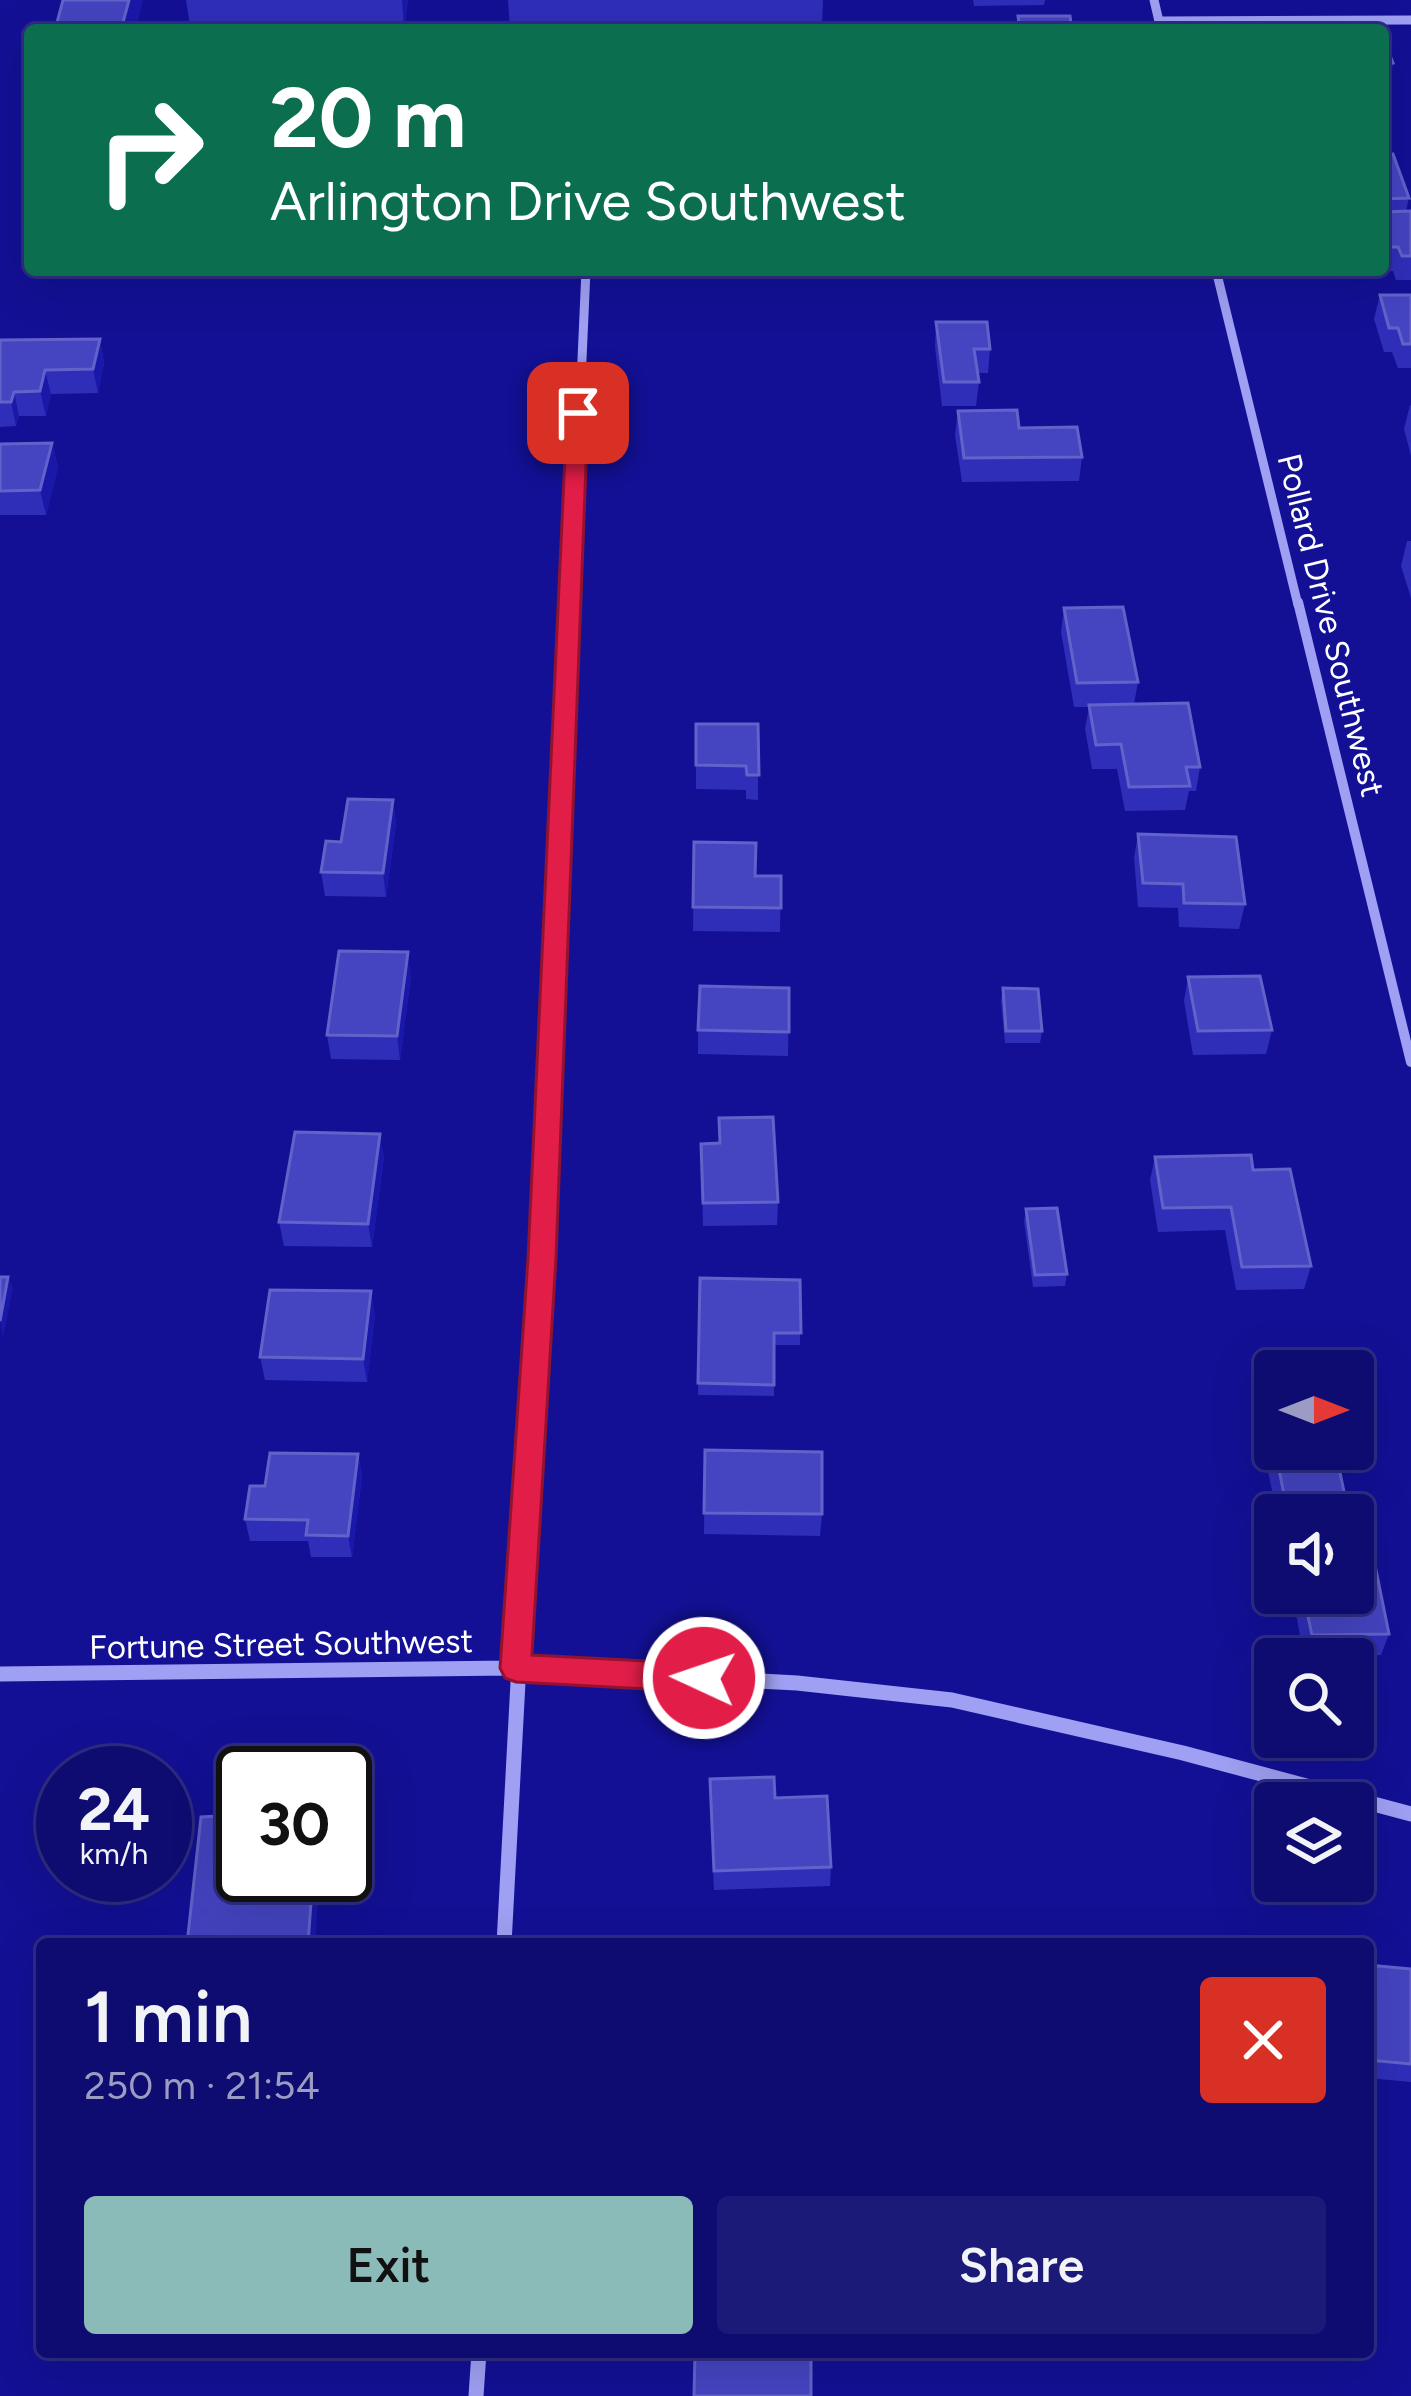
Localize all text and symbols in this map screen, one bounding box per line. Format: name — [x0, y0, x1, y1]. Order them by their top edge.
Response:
text: 20 m — [270, 67, 466, 168]
icon: right — [72, 72, 228, 228]
text: Arlington Drive Southwest — [270, 169, 906, 234]
pin — [527, 362, 629, 464]
icon: arrive — [545, 380, 611, 446]
street label: Pollard Drive Southwest — [1269, 449, 1393, 801]
north arrow — [1254, 1350, 1374, 1470]
map controls — [1254, 1350, 1374, 1902]
button: sound — [1254, 1494, 1374, 1614]
position arrow — [641, 1615, 767, 1741]
street label: Fortune Street Southwest — [89, 1621, 473, 1667]
button: search — [1254, 1638, 1374, 1758]
speed limit sign: 30 — [216, 1746, 372, 1902]
text: 24 — [78, 1773, 150, 1845]
button: layers — [1254, 1782, 1374, 1902]
text: km/h — [80, 1835, 148, 1872]
text: 1 min — [84, 1974, 252, 2060]
button: close — [1200, 1977, 1326, 2103]
text: 250 m · 21:54 — [84, 2062, 320, 2109]
button: Exit — [84, 2196, 693, 2334]
button: Share — [717, 2196, 1326, 2334]

